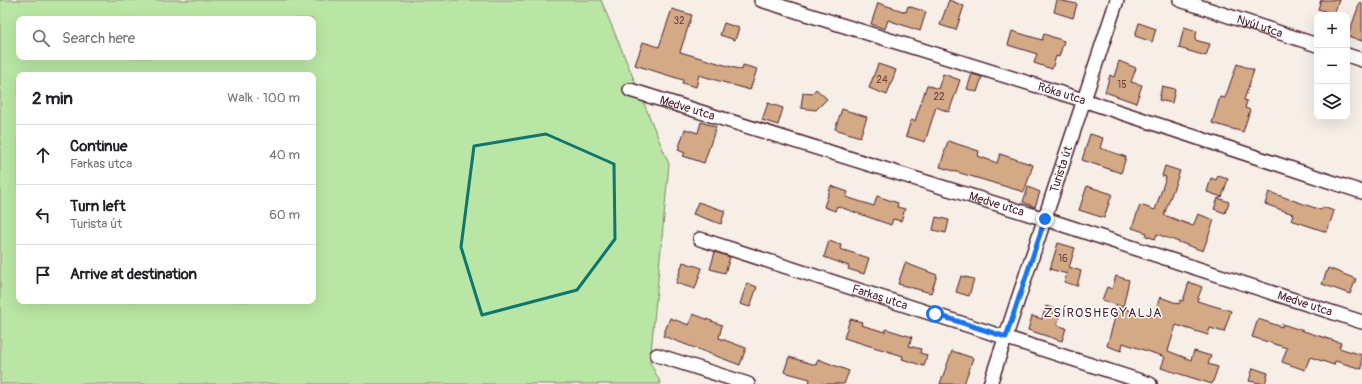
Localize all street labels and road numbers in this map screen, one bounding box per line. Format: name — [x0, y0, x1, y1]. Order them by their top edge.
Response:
street label: Nyúl utca — [1235, 12, 1285, 41]
street label: Róka utca — [1036, 79, 1088, 109]
street label: Medve utca — [658, 93, 717, 124]
street label: Turista út — [1047, 144, 1076, 195]
street label: Medve utca — [967, 189, 1026, 220]
street label: Farkas utca — [850, 281, 910, 314]
street label: Medve utca — [1275, 288, 1335, 320]

